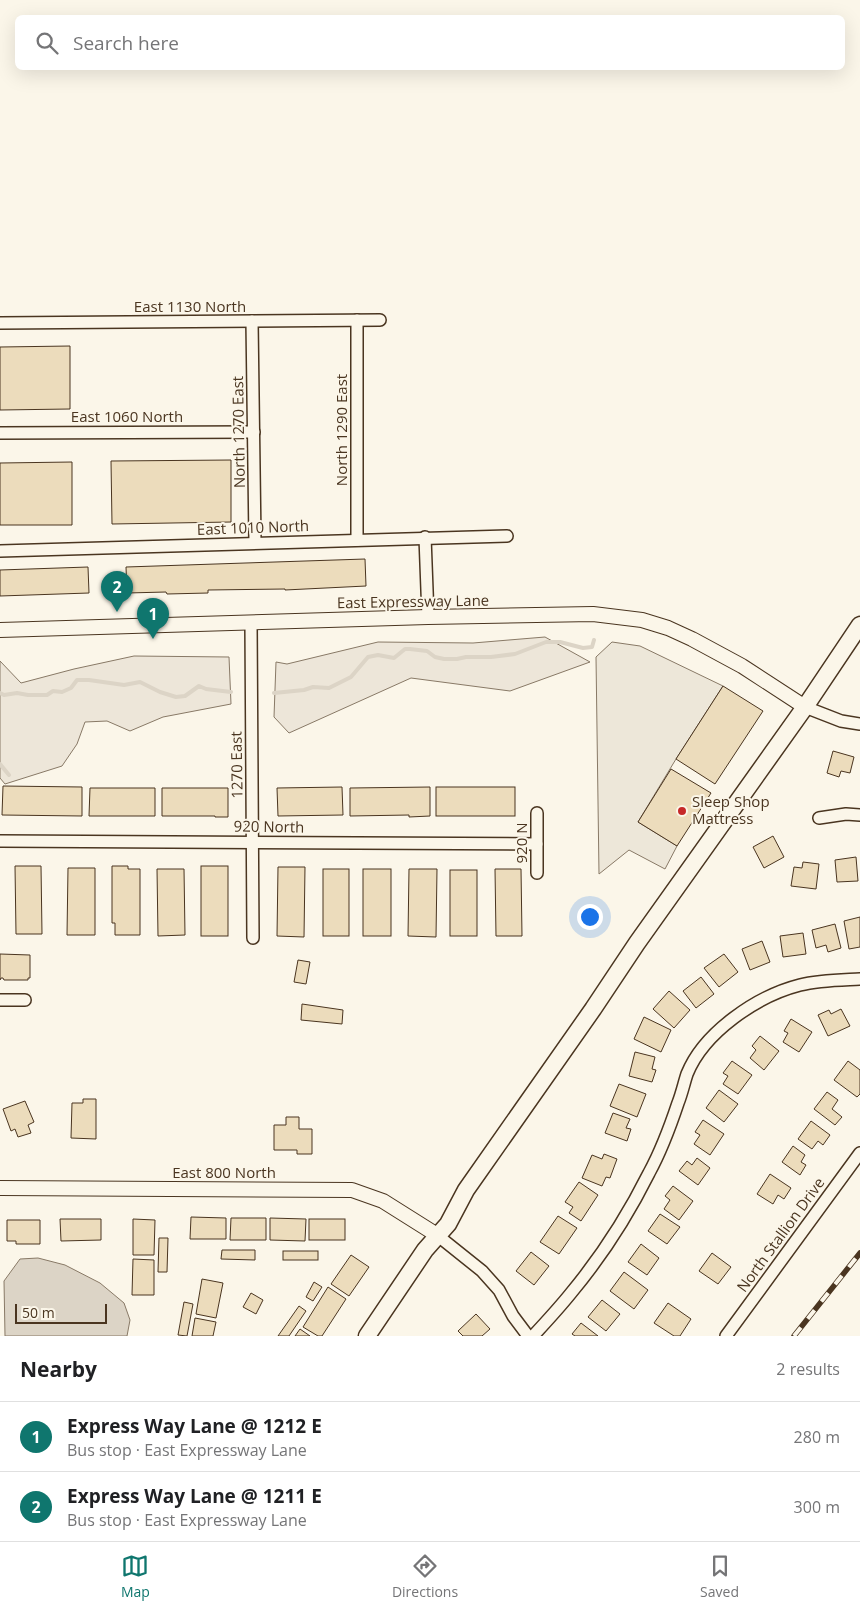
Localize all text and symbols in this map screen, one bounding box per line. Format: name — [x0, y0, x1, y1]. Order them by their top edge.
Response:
search box — [15, 15, 845, 70]
icon: search — [33, 29, 61, 57]
text: Search here — [73, 30, 179, 56]
street label: East 1130 North — [134, 296, 246, 316]
street label: North 1290 East — [331, 374, 351, 486]
street label: North 1270 East — [227, 376, 249, 488]
street label: East 1060 North — [71, 406, 183, 426]
street label: East 1010 North — [197, 515, 309, 539]
pin: 2 — [101, 571, 133, 612]
street label: East Expressway Lane — [337, 590, 489, 612]
pin: 1 — [137, 598, 169, 639]
street label: 1270 East — [225, 731, 247, 799]
place label: Sleep Shop Mattress — [692, 791, 770, 828]
marker: Sleep Shop Mattress — [676, 805, 688, 817]
street label: 920 North — [234, 815, 304, 837]
street label: 920 N — [511, 823, 531, 863]
your location — [577, 904, 603, 930]
street label: East 800 North — [172, 1162, 276, 1182]
street label: North Stallion Drive — [732, 1173, 829, 1296]
scale bar — [15, 1301, 108, 1324]
text: 50 m — [22, 1303, 55, 1322]
text: Nearby — [20, 1355, 97, 1383]
text: 2 results — [776, 1358, 840, 1380]
text: Express Way Lane @ 1212 E — [67, 1413, 322, 1439]
text: 1 — [31, 1426, 41, 1448]
text: 280 m — [794, 1426, 840, 1448]
text: Bus stop · East Expressway Lane — [67, 1439, 307, 1461]
text: Express Way Lane @ 1211 E — [67, 1483, 322, 1509]
text: 2 — [31, 1496, 41, 1518]
text: 300 m — [794, 1496, 840, 1518]
text: Bus stop · East Expressway Lane — [67, 1509, 307, 1531]
tab: Map — [121, 1552, 150, 1601]
tab: Directions — [392, 1552, 458, 1601]
tab: Saved — [700, 1552, 739, 1601]

